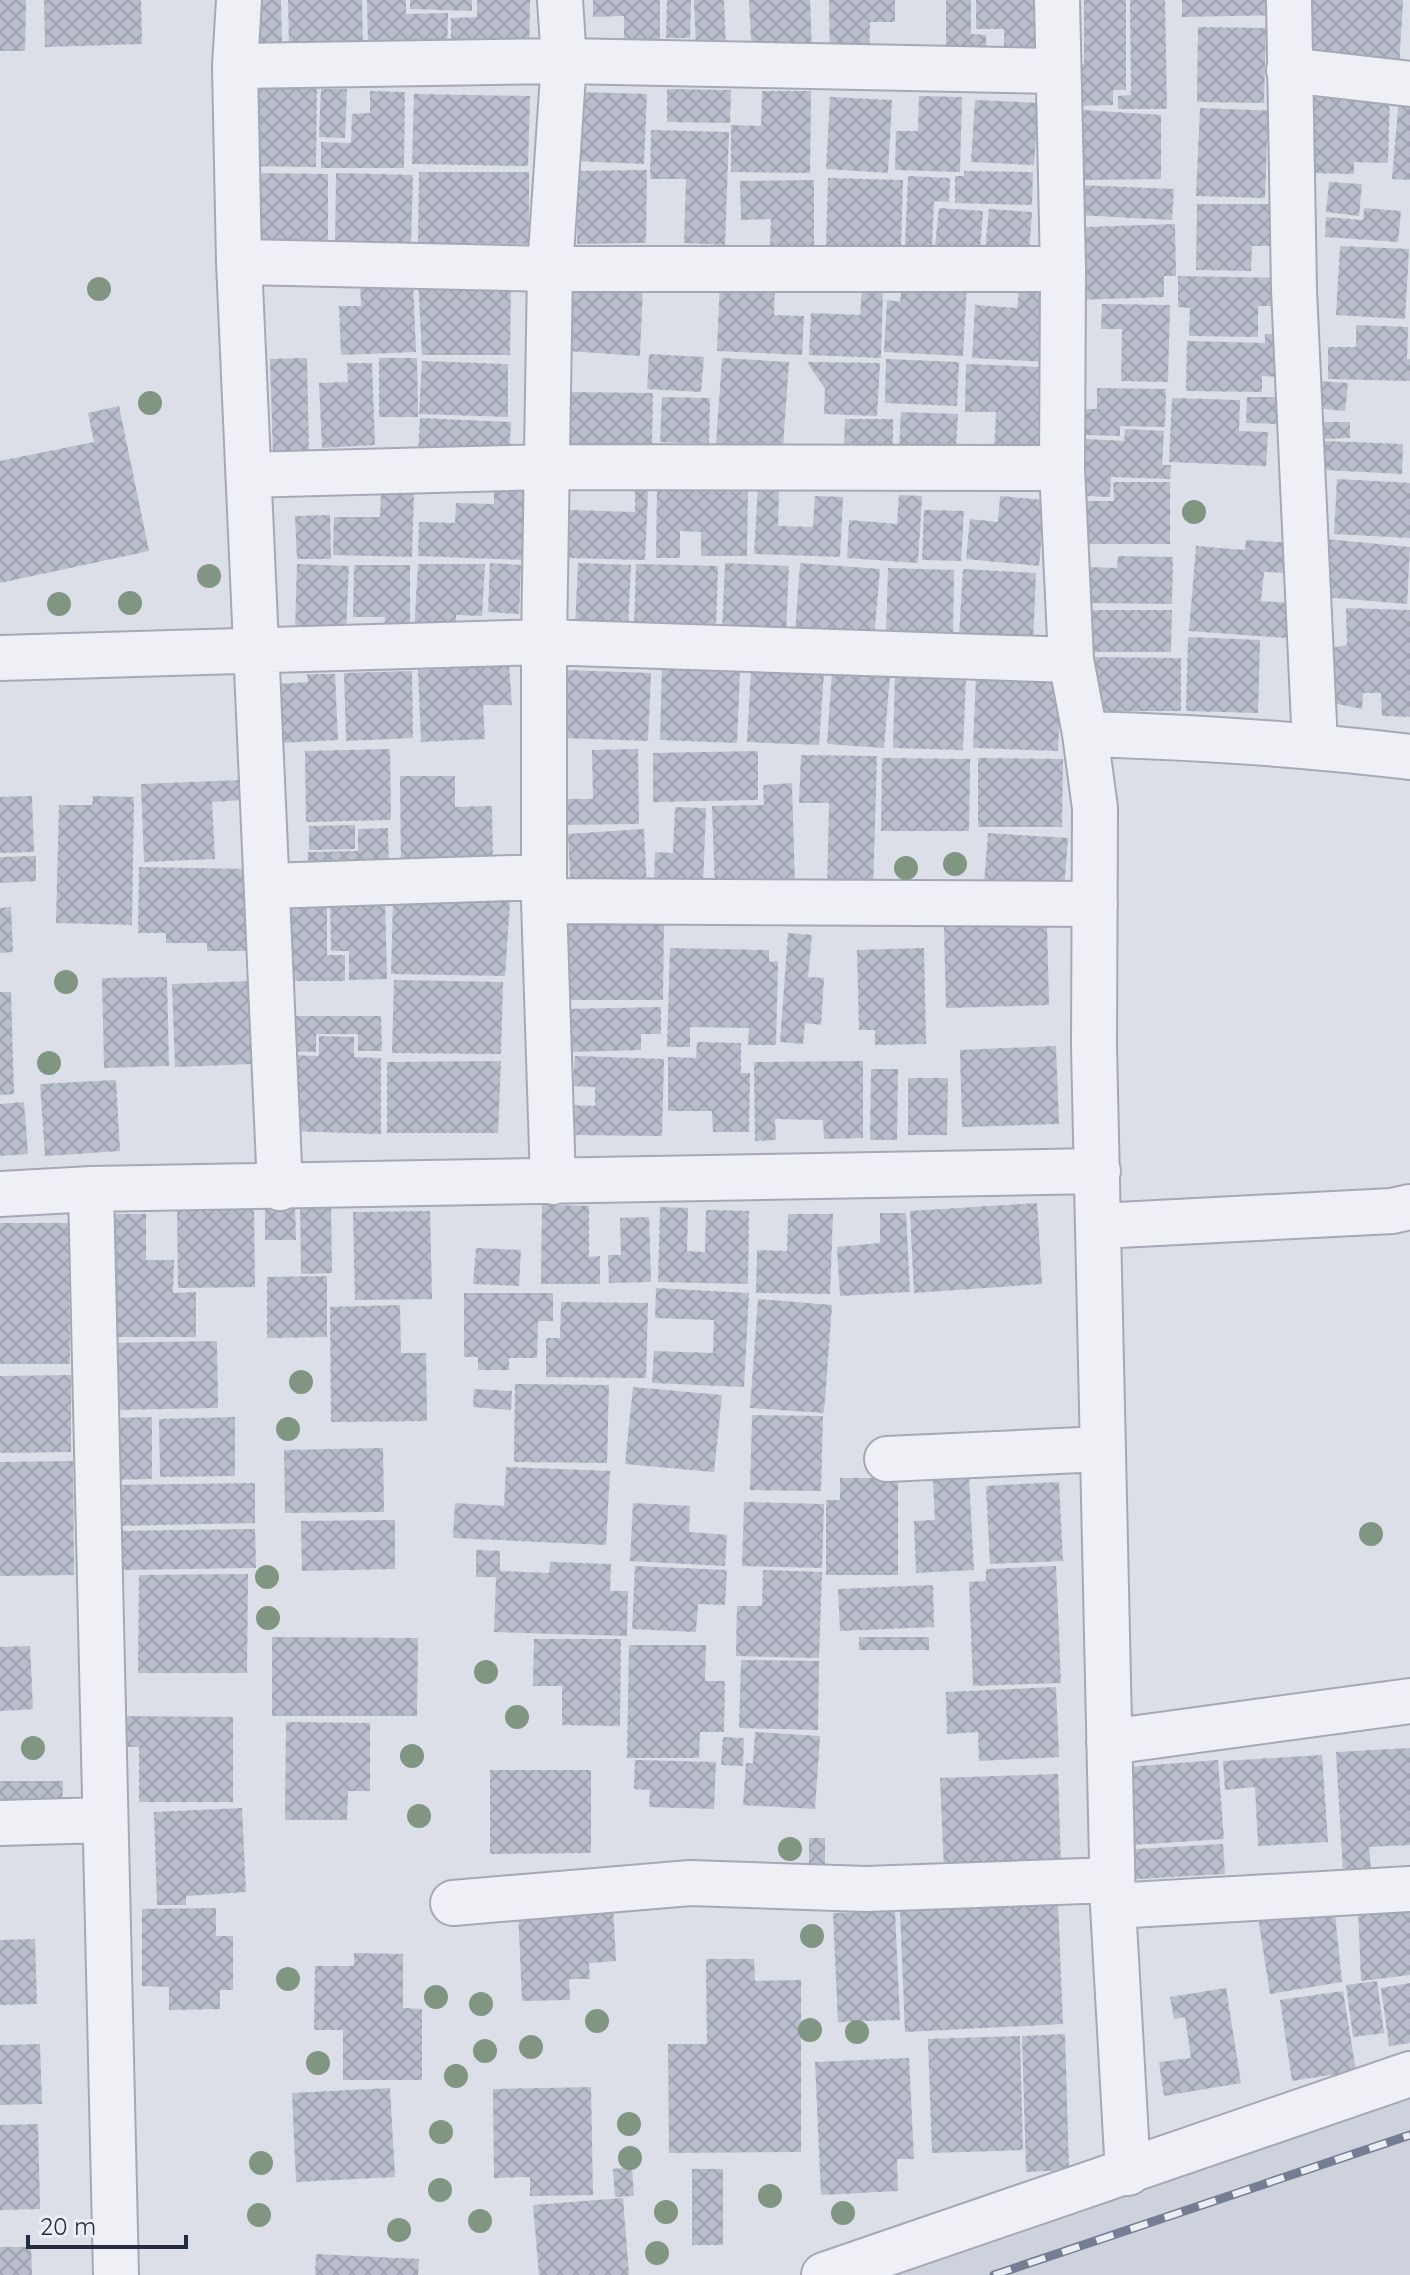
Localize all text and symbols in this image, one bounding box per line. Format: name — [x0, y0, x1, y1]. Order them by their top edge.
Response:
scale bar — [28, 2199, 186, 2249]
text: 20 m — [40, 2211, 96, 2241]

